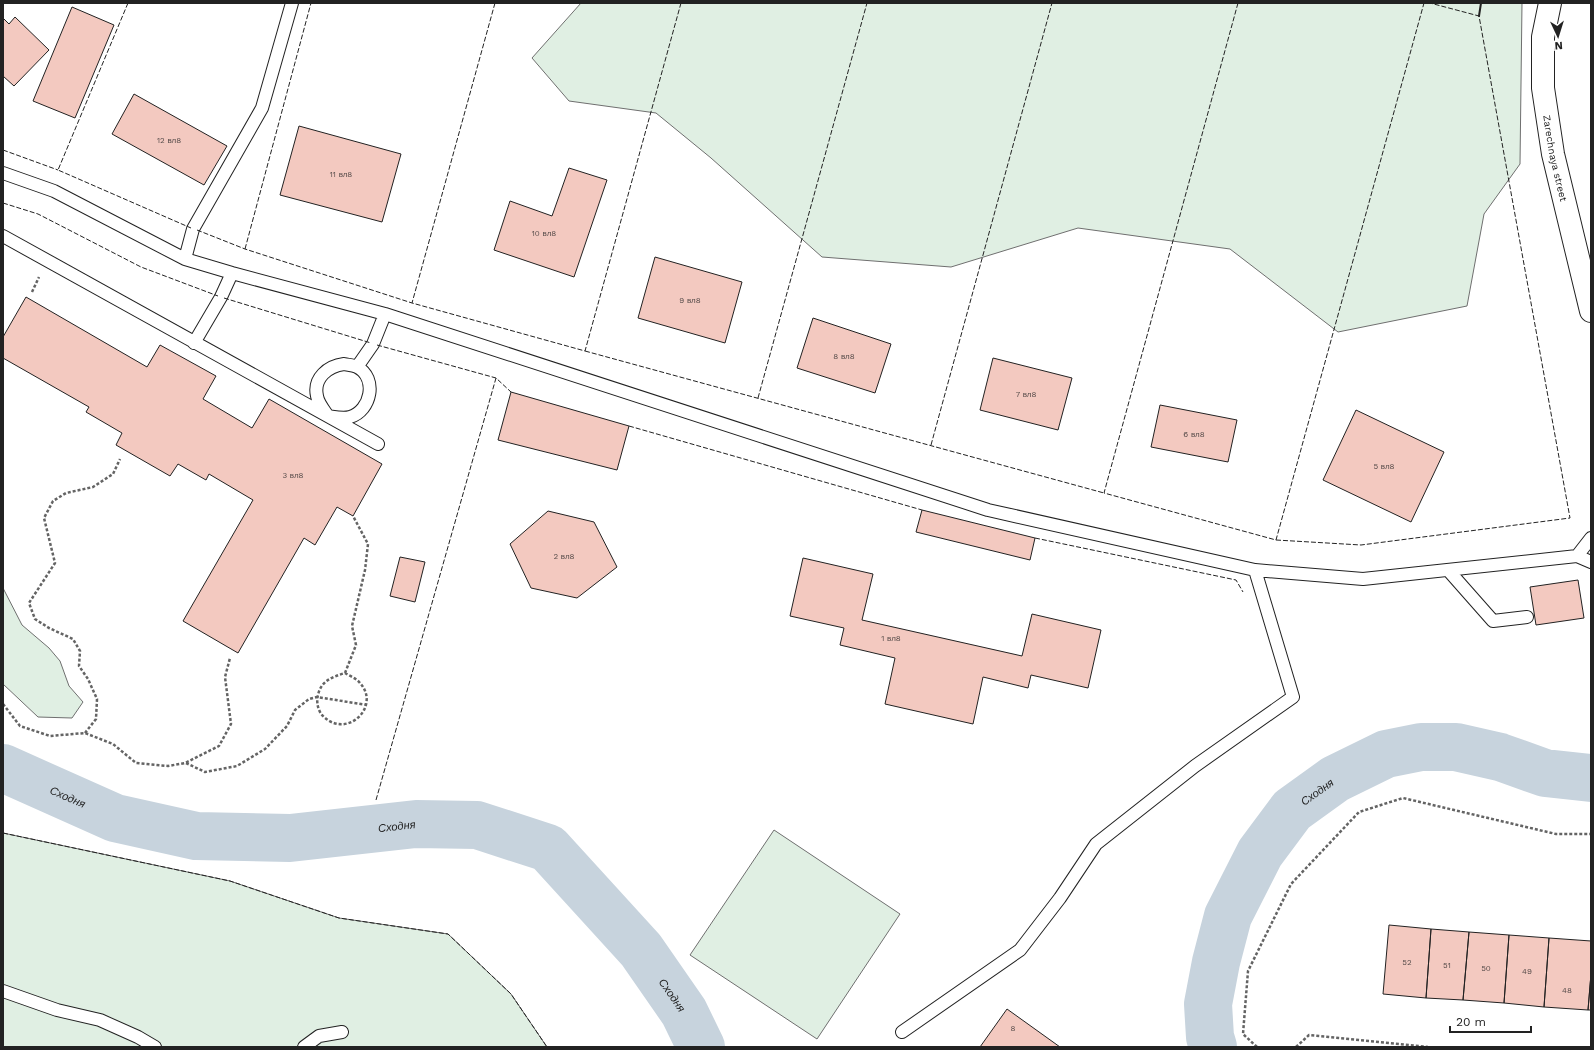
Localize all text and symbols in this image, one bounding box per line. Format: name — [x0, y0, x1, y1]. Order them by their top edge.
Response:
north arrow — [1538, 16, 1578, 56]
text: N — [1554, 39, 1563, 52]
street label: Zarechnaya street — [1542, 114, 1570, 203]
house number: 12 вл8 — [157, 136, 181, 145]
house number: 11 вл8 — [330, 170, 352, 179]
house number: 10 вл8 — [532, 229, 556, 238]
house number: 9 вл8 — [679, 296, 701, 305]
house number: 8 вл8 — [833, 352, 855, 361]
house number: 7 вл8 — [1016, 390, 1036, 399]
house number: 6 вл8 — [1183, 430, 1205, 439]
house number: 5 вл8 — [1373, 462, 1395, 471]
house number: 3 вл8 — [282, 471, 304, 480]
house number: 2 вл8 — [553, 552, 575, 561]
house number: 1 вл8 — [881, 634, 901, 643]
water label: Сходня — [1298, 776, 1336, 808]
water label: Сходня — [48, 783, 88, 811]
water label: Сходня — [377, 818, 416, 835]
house number: 52 — [1402, 958, 1412, 967]
house number: 51 — [1443, 961, 1451, 970]
house number: 50 — [1481, 964, 1491, 973]
house number: 49 — [1522, 967, 1532, 976]
water label: Сходня — [656, 976, 688, 1014]
house number: 48 — [1562, 986, 1572, 995]
scale bar — [1450, 1008, 1531, 1034]
text: 20 m — [1456, 1015, 1486, 1029]
house number: 8 — [1011, 1024, 1016, 1033]

